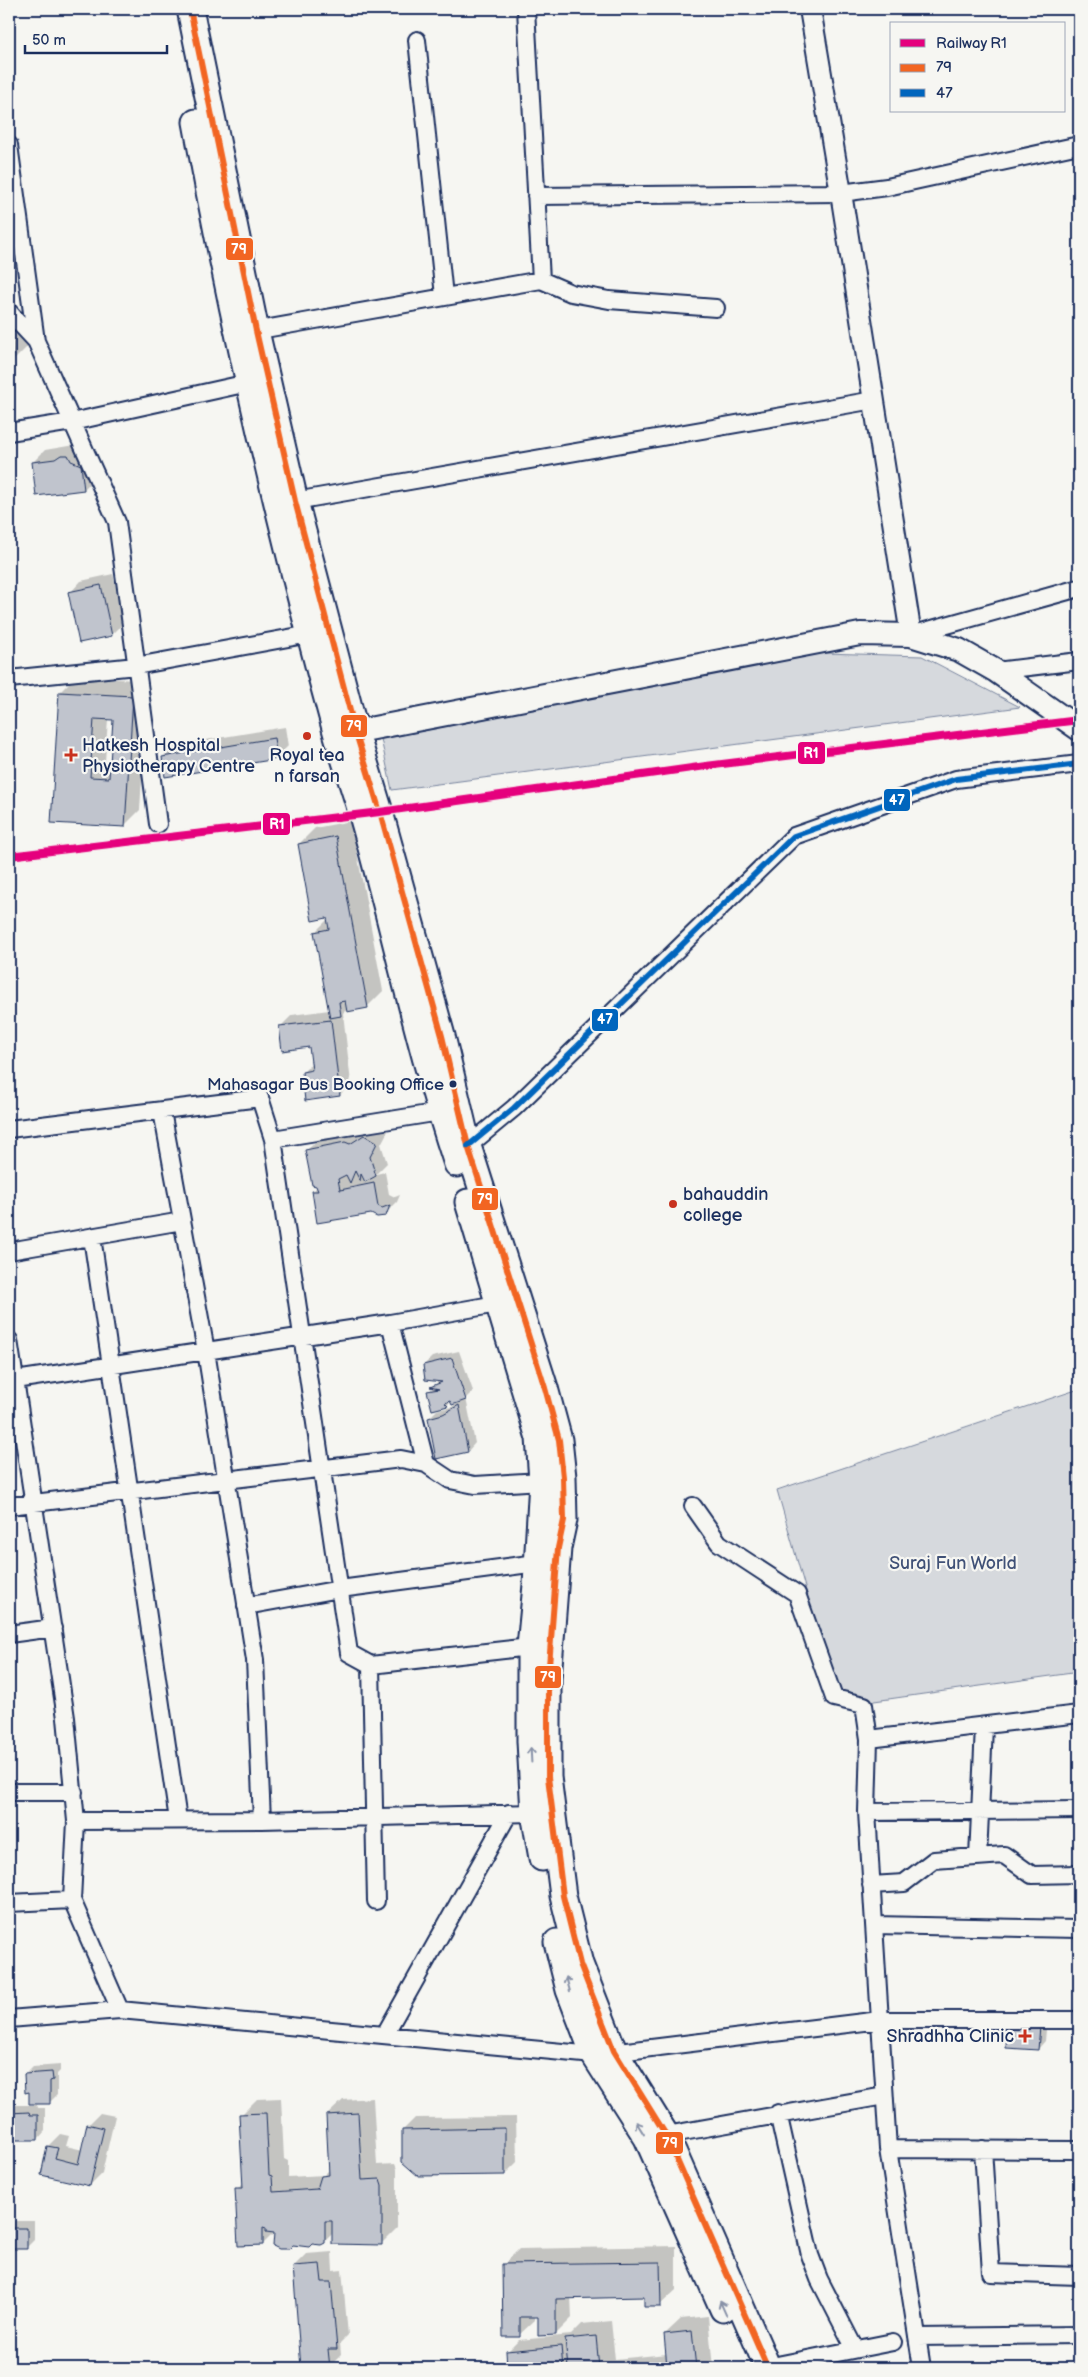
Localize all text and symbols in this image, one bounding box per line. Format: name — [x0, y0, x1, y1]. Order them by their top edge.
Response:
scale bar — [25, 22, 168, 54]
legend — [890, 22, 1066, 112]
text: 50 m — [32, 31, 66, 50]
text: Railway R1 — [936, 34, 1007, 53]
text: 79 — [936, 58, 952, 77]
text: 47 — [936, 84, 953, 103]
line badge: 79 — [225, 237, 254, 261]
text: 79 — [231, 241, 247, 258]
line badge: 79 — [340, 714, 368, 738]
text: 79 — [346, 718, 362, 735]
marker: Royal tea n farsan — [301, 730, 313, 742]
place label: Hatkesh Hospital Physiotherapy Centre — [82, 735, 255, 777]
line badge: R1 — [797, 741, 826, 765]
place label: Royal tea n farsan — [269, 745, 345, 787]
text: R1 — [803, 745, 819, 762]
marker: Hatkesh Hospital Physiotherapy Centre — [64, 748, 78, 762]
line badge: 47 — [883, 788, 911, 812]
text: 47 — [889, 792, 905, 809]
line badge: R1 — [262, 812, 291, 836]
text: R1 — [269, 816, 285, 833]
line badge: 47 — [591, 1008, 619, 1032]
text: 47 — [597, 1011, 613, 1028]
place label: Mahasagar Bus Booking Office — [207, 1075, 444, 1095]
marker: Mahasagar Bus Booking Office — [448, 1079, 458, 1089]
place label: bahauddin college — [683, 1184, 768, 1226]
line badge: 79 — [471, 1187, 499, 1211]
text: 79 — [477, 1191, 493, 1208]
marker: bahauddin college — [667, 1198, 679, 1210]
park label: Suraj Fun World — [889, 1553, 1017, 1574]
line badge: 79 — [534, 1665, 562, 1689]
text: 79 — [540, 1669, 556, 1686]
one-way arrow — [526, 1747, 535, 1763]
one-way arrow — [562, 1977, 572, 1993]
place label: Shradhha Clinic — [887, 2026, 1014, 2047]
marker: Shradhha Clinic — [1018, 2029, 1032, 2043]
one-way arrow — [635, 2122, 645, 2136]
line badge: 79 — [655, 2131, 684, 2155]
text: 79 — [662, 2135, 678, 2152]
one-way arrow — [717, 2301, 727, 2316]

